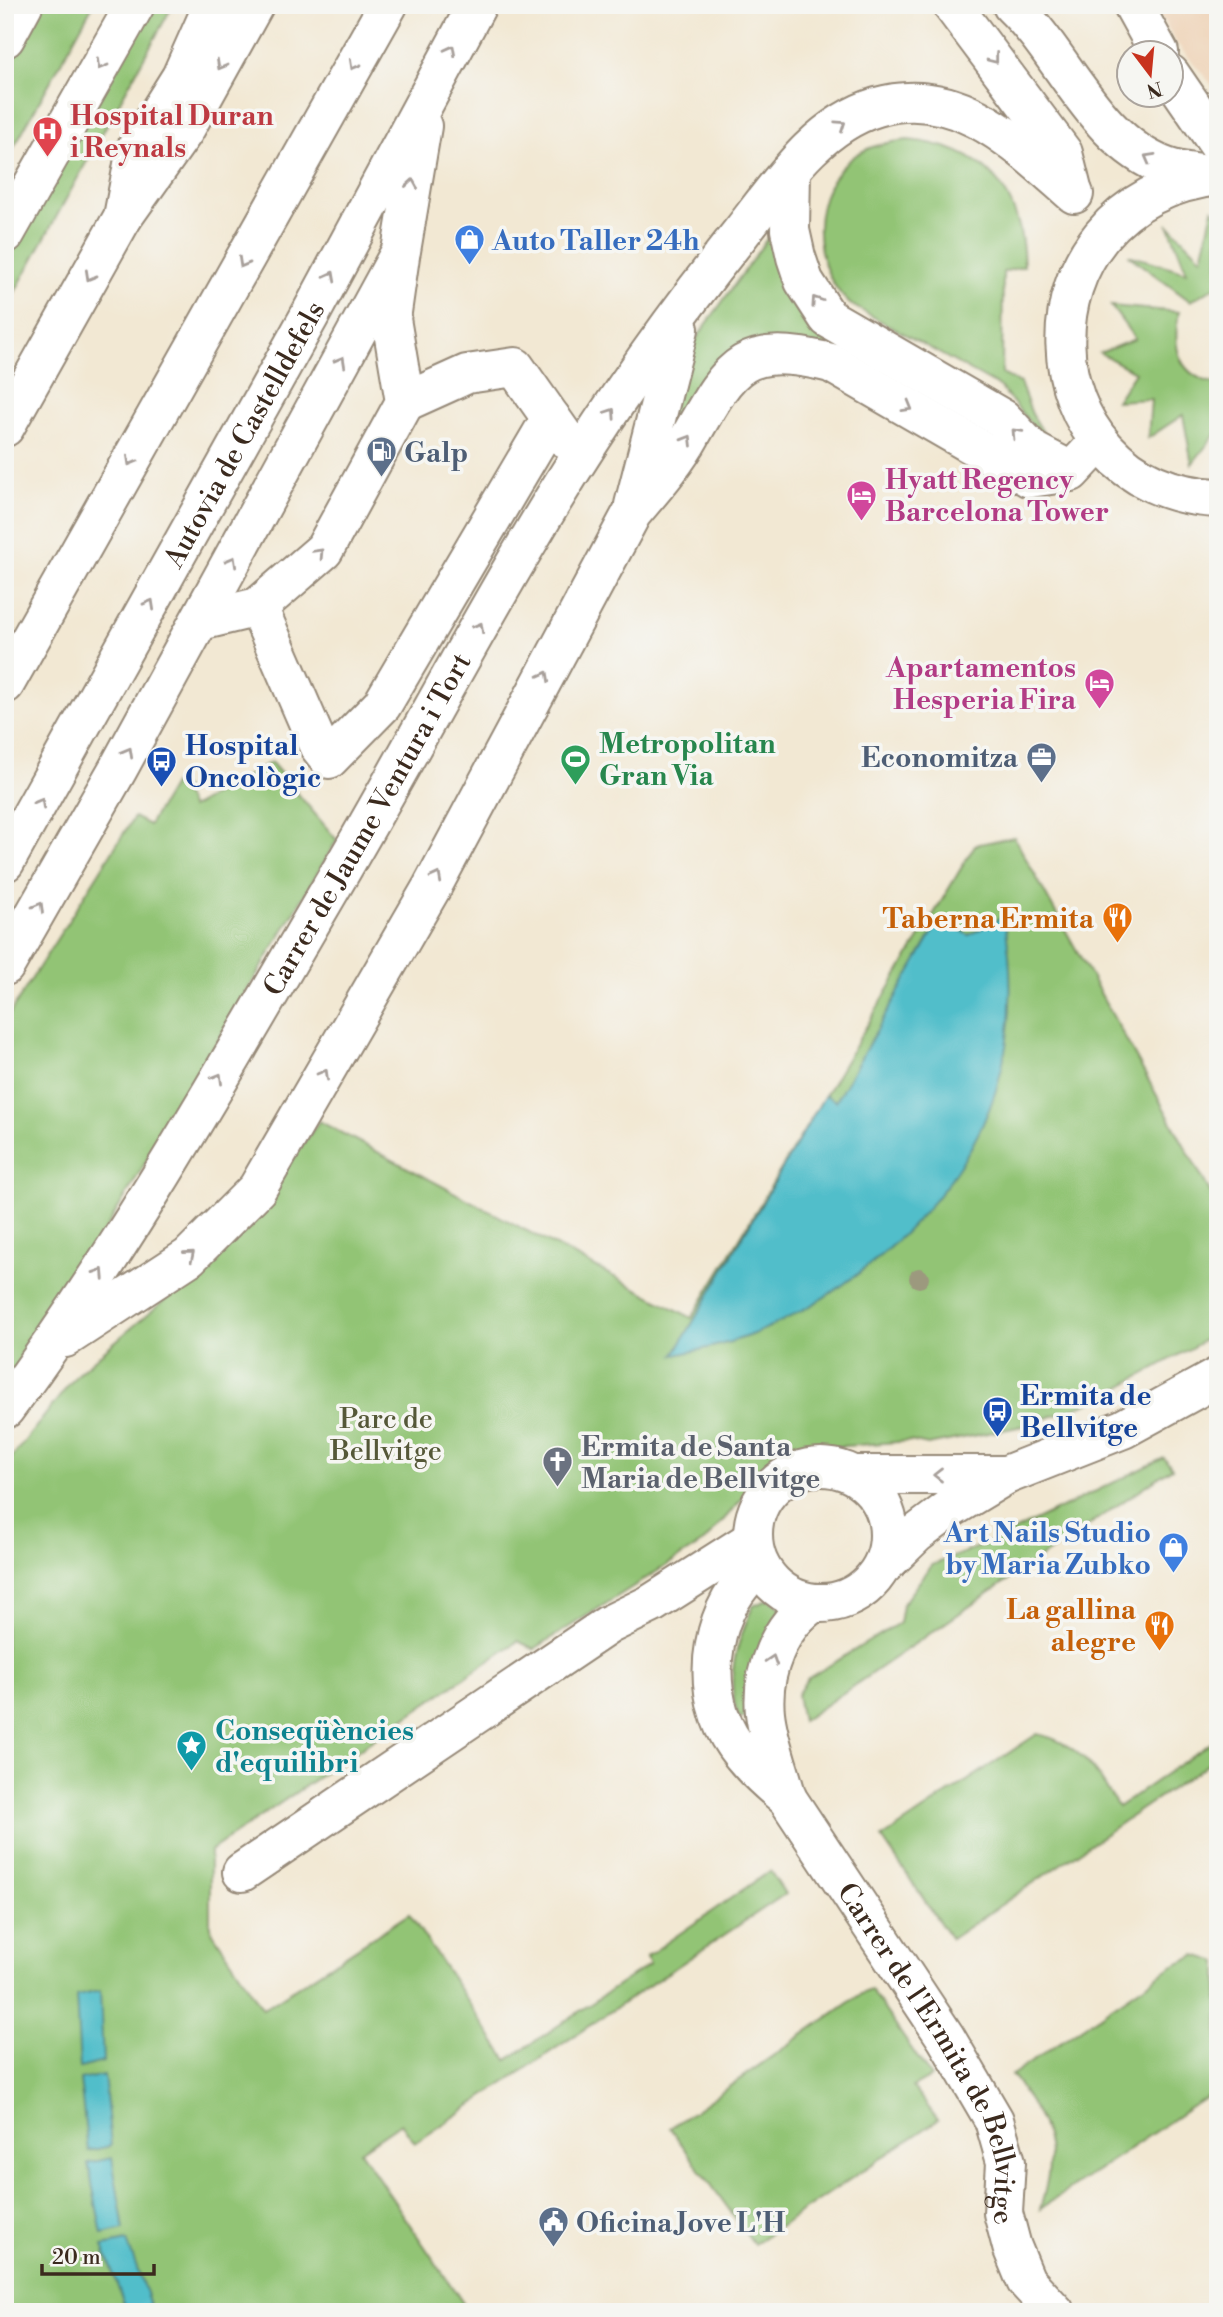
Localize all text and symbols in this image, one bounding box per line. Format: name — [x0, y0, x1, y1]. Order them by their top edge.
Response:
north arrow — [1114, 38, 1184, 108]
one-way arrow — [443, 45, 456, 58]
one-way arrow — [985, 52, 998, 64]
one-way arrow — [96, 57, 109, 70]
one-way arrow — [349, 57, 362, 70]
one-way arrow — [215, 58, 229, 70]
text: N — [1144, 76, 1165, 103]
place label: Hospital Duran i Reynals — [70, 99, 274, 166]
hospital icon: Hospital Duran i Reynals — [30, 114, 64, 158]
one-way arrow — [833, 121, 846, 133]
one-way arrow — [1144, 153, 1157, 166]
one-way arrow — [404, 178, 419, 190]
shop icon: Auto Taller 24h — [452, 223, 486, 267]
place label: Auto Taller 24h — [491, 224, 700, 259]
one-way arrow — [238, 255, 251, 268]
one-way arrow — [85, 269, 98, 282]
one-way arrow — [323, 271, 336, 284]
street label: Autovia de Castelldefels — [156, 296, 333, 575]
one-way arrow — [811, 296, 824, 309]
one-way arrow — [333, 356, 346, 369]
one-way arrow — [900, 399, 913, 412]
one-way arrow — [603, 407, 616, 420]
one-way arrow — [1012, 428, 1024, 441]
one-way arrow — [680, 434, 693, 447]
fuel station icon: Galp — [364, 435, 398, 479]
place label: Galp — [404, 436, 468, 471]
one-way arrow — [126, 454, 139, 466]
place label: Hyatt Regency Barcelona Tower — [885, 463, 1109, 530]
hotel icon: Hyatt Regency Barcelona Tower — [845, 478, 879, 522]
one-way arrow — [311, 548, 323, 561]
one-way arrow — [224, 556, 238, 569]
one-way arrow — [142, 599, 155, 612]
one-way arrow — [471, 622, 484, 634]
street label: Carrer de Jaume Ventura i Tort — [256, 647, 479, 1003]
place label: Apartamentos Hesperia Fira — [885, 651, 1077, 718]
hotel icon: Apartamentos Hesperia Fira — [1082, 666, 1116, 710]
one-way arrow — [537, 671, 550, 683]
place label: Metropolitan Gran Via — [599, 727, 776, 794]
place label: Hospital Oncològic — [185, 729, 321, 796]
office icon: Economitza — [1024, 740, 1058, 784]
place label: Economitza — [861, 741, 1019, 776]
sports icon: Metropolitan Gran Via — [559, 742, 593, 786]
bus stop icon: Hospital Oncològic — [145, 744, 179, 788]
one-way arrow — [119, 747, 133, 759]
one-way arrow — [32, 798, 45, 810]
one-way arrow — [429, 871, 442, 884]
restaurant icon: Taberna Ermita — [1100, 901, 1134, 945]
one-way arrow — [31, 902, 44, 914]
place label: Taberna Ermita — [883, 902, 1095, 937]
one-way arrow — [316, 1068, 329, 1081]
one-way arrow — [210, 1073, 223, 1086]
one-way arrow — [181, 1251, 194, 1263]
one-way arrow — [92, 1268, 105, 1281]
place label: Ermita de Bellvitge — [1020, 1379, 1152, 1446]
bus stop icon: Ermita de Bellvitge — [980, 1394, 1014, 1438]
park label: Parc de Bellvitge — [329, 1402, 442, 1469]
place label: Ermita de Santa Maria de Bellvitge — [581, 1430, 820, 1497]
church icon: Ermita de Santa Maria de Bellvitge — [541, 1445, 575, 1489]
one-way arrow — [932, 1467, 943, 1483]
place label: Art Nails Studio by Maria Zubko — [943, 1516, 1151, 1583]
shop icon: Art Nails Studio by Maria Zubko — [1157, 1531, 1191, 1575]
place label: La gallina alegre — [1006, 1593, 1137, 1660]
restaurant icon: La gallina alegre — [1142, 1608, 1176, 1652]
one-way arrow — [764, 1655, 778, 1667]
place label: Conseqüències d'equilibri — [215, 1714, 414, 1781]
place icon: Conseqüències d'equilibri — [175, 1729, 209, 1773]
street label: Carrer de l'Ermita de Bellvitge — [829, 1876, 1022, 2228]
public building icon: Oficina Jove L'H — [536, 2205, 570, 2249]
place label: Oficina Jove L'H — [576, 2206, 785, 2241]
scale bar — [42, 2233, 154, 2277]
text: 20 m — [52, 2245, 101, 2271]

